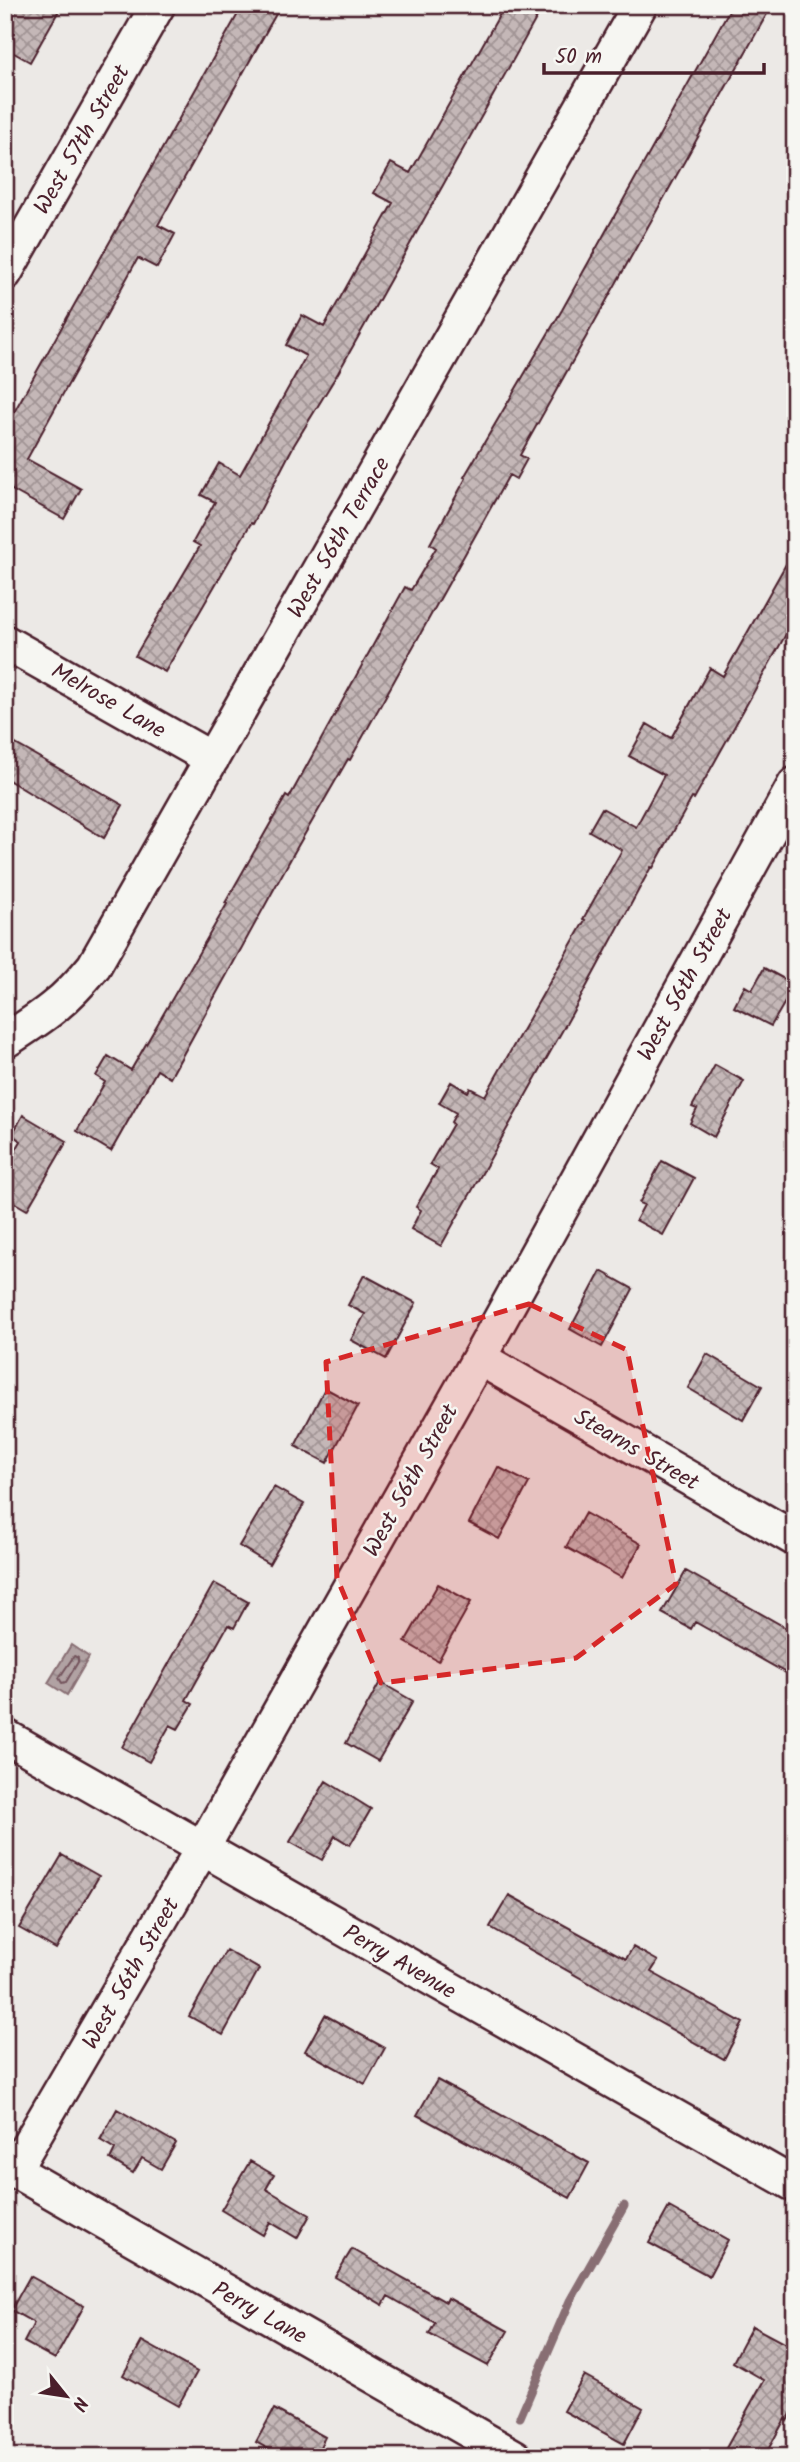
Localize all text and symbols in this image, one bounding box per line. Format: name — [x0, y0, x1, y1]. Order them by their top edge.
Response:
scale bar — [544, 32, 765, 76]
text: 50 m — [555, 41, 602, 74]
street label: West 57th Street — [25, 57, 141, 222]
street label: West 56th Terrace — [279, 451, 401, 625]
street label: Melrose Lane — [44, 654, 172, 749]
street label: West 56th Street — [629, 901, 743, 1068]
street label: West 56th Street — [355, 1397, 469, 1564]
street label: Stearns Street — [567, 1400, 706, 1502]
street label: West 56th Street — [74, 1890, 190, 2057]
street label: Perry Avenue — [336, 1916, 462, 2010]
street label: Perry Lane — [205, 2273, 313, 2355]
north arrow — [32, 2360, 102, 2430]
text: N — [63, 2391, 95, 2416]

